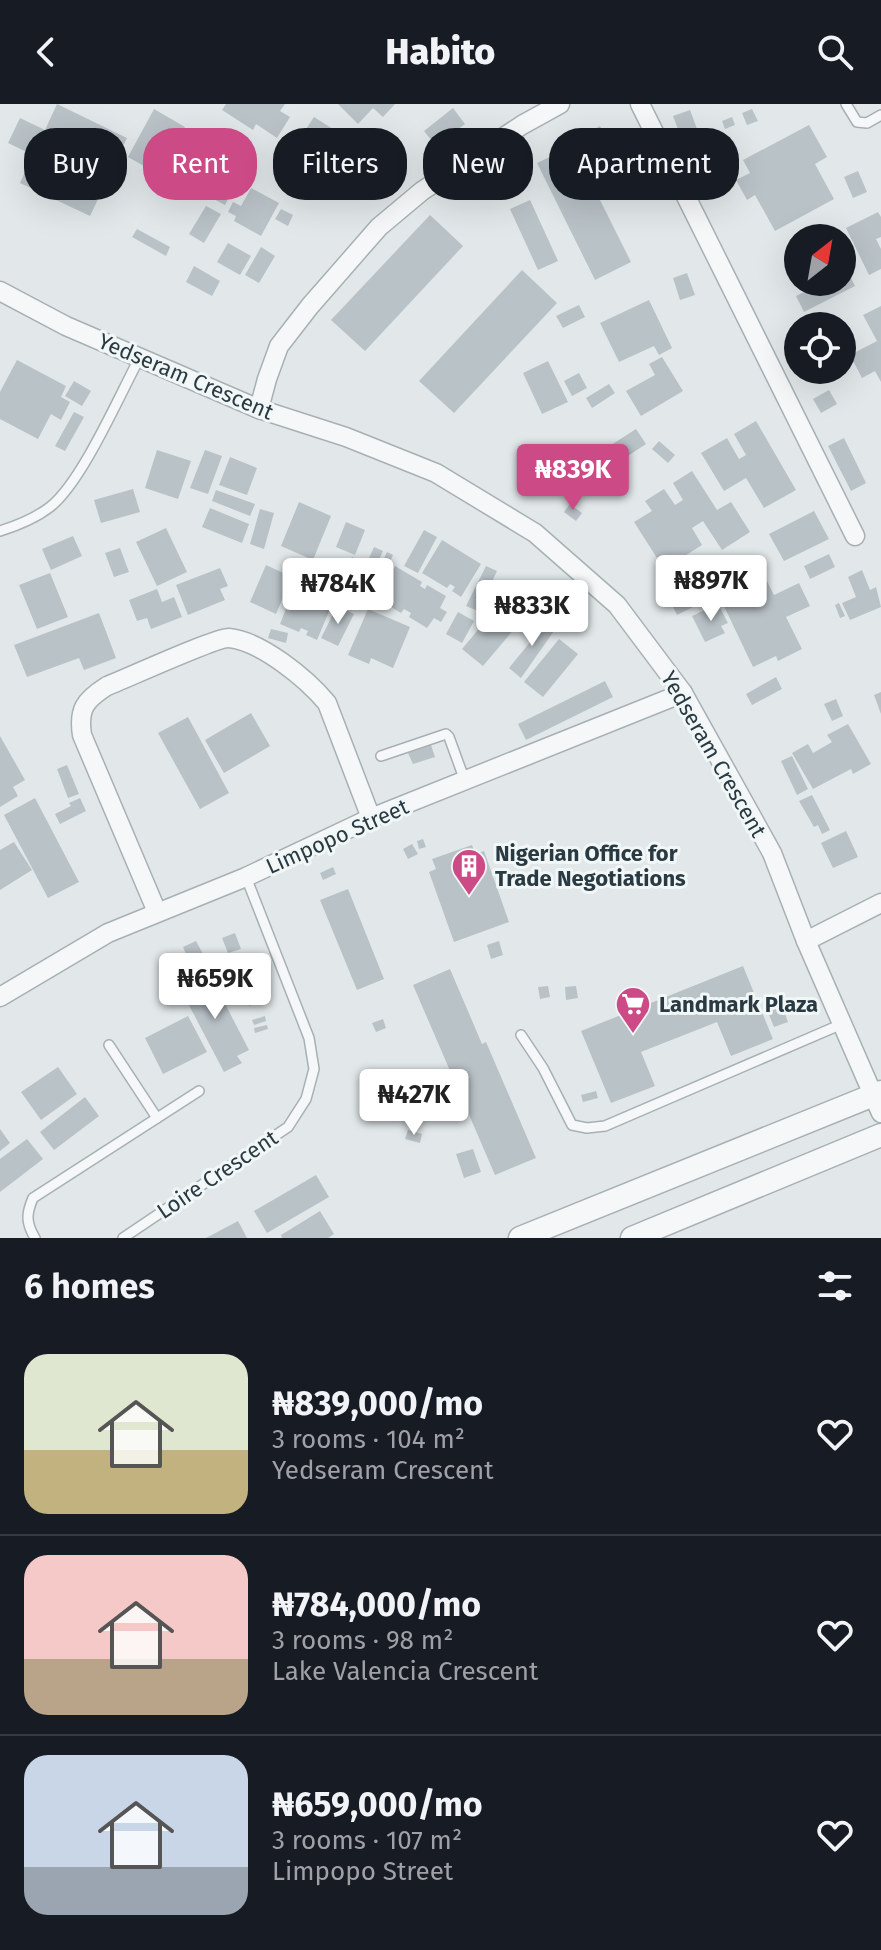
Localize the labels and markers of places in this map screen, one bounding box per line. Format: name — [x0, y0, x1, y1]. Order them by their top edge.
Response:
pin: ₦839K — [517, 444, 629, 512]
pin: ₦897K — [655, 555, 767, 623]
pin: ₦784K — [282, 558, 394, 626]
pin: ₦833K — [476, 580, 588, 648]
place label: Nigerian Office for Trade Negotiations — [495, 840, 686, 892]
building icon: Nigerian Office for Trade Negotiations — [450, 847, 488, 897]
pin: ₦659K — [159, 953, 271, 1021]
supermarket icon: Landmark Plaza — [614, 985, 652, 1035]
place label: Landmark Plaza — [659, 991, 818, 1018]
pin: ₦427K — [358, 1069, 470, 1137]

